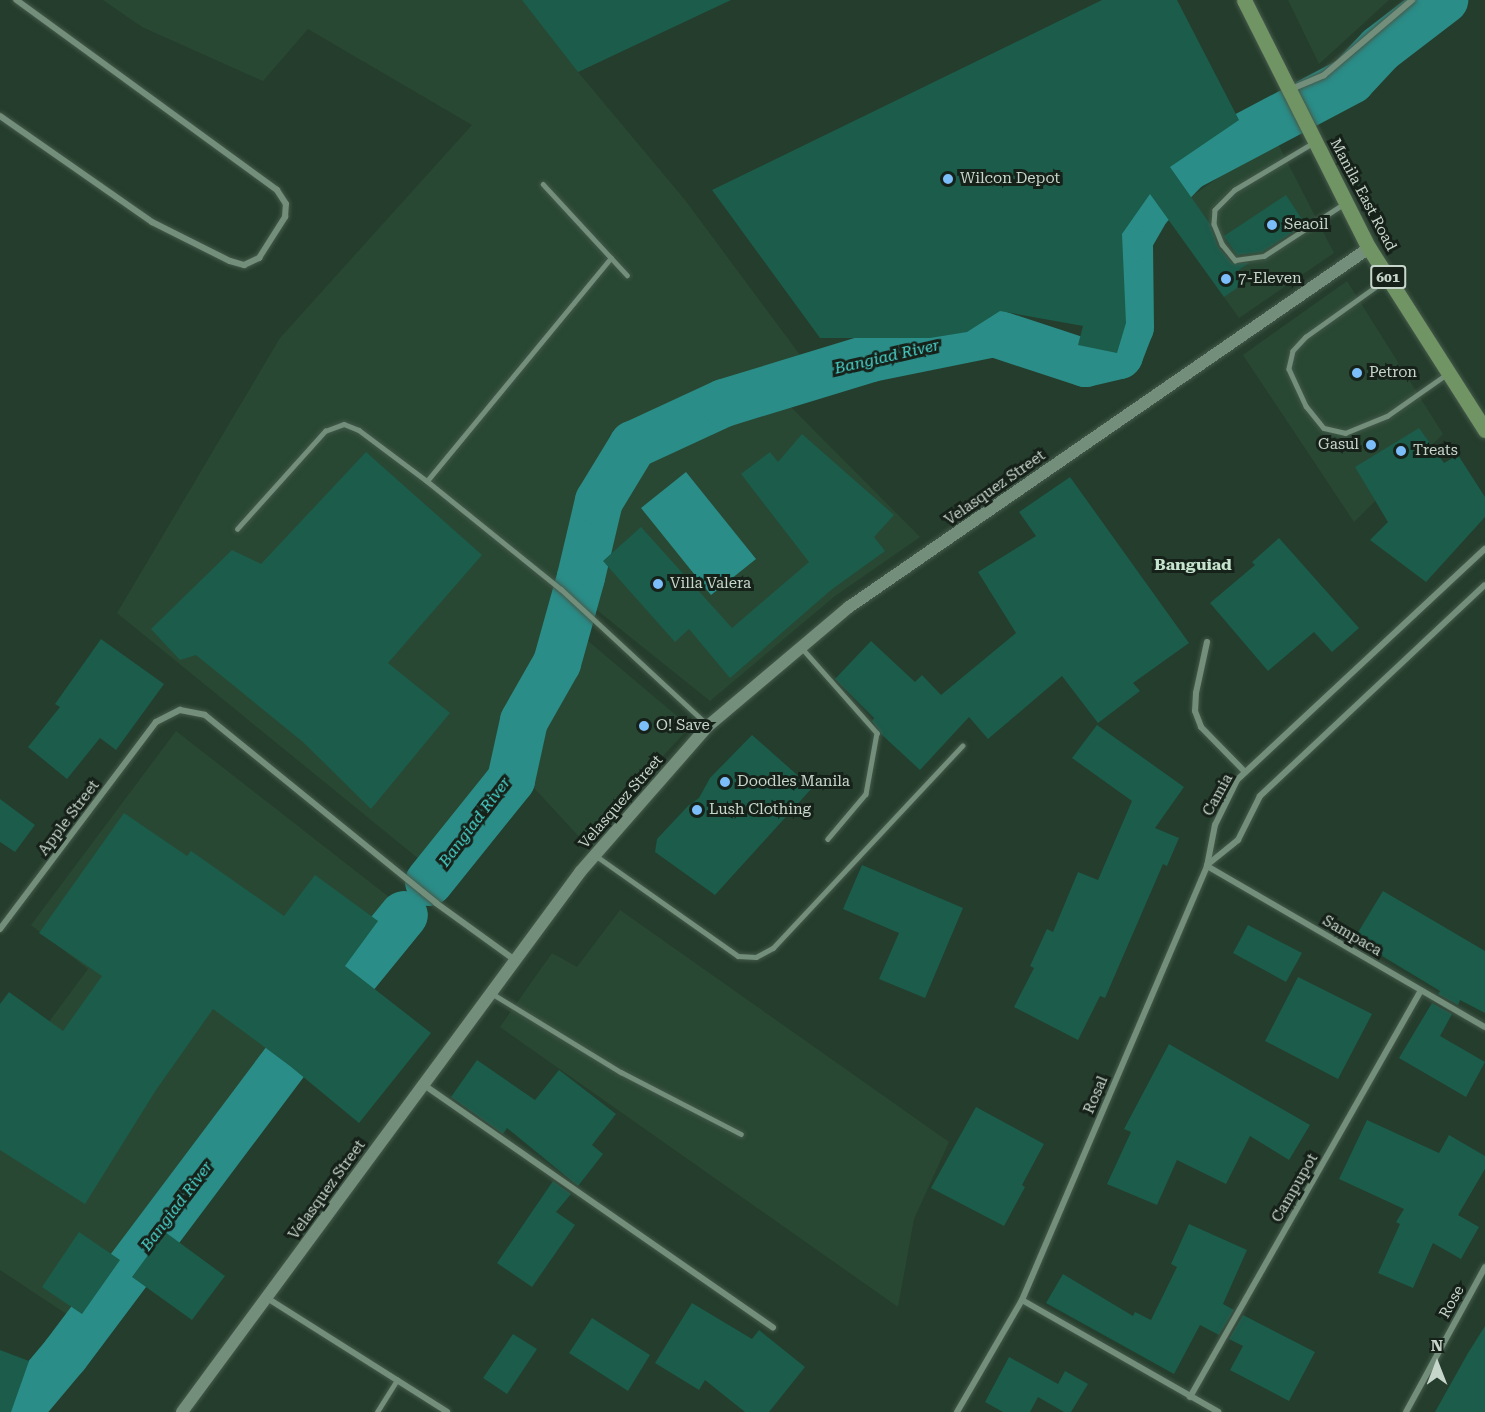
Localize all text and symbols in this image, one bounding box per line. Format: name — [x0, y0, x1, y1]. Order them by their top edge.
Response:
street label: Manila East Road — [1326, 136, 1400, 254]
place label: Wilcon Depot — [960, 170, 1060, 188]
marker: Wilcon Depot — [941, 172, 955, 186]
place label: Seaoil — [1284, 216, 1328, 234]
marker: Seaoil — [1265, 218, 1279, 232]
road number: 601 — [1370, 266, 1406, 288]
place label: 7-Eleven — [1238, 270, 1302, 288]
marker: 7-Eleven — [1219, 272, 1233, 286]
water label: Bangiad River — [833, 336, 941, 378]
place label: Petron — [1369, 364, 1417, 382]
marker: Petron — [1350, 366, 1364, 380]
place label: Gasul — [1318, 436, 1359, 454]
marker: Gasul — [1364, 438, 1378, 452]
place label: Treats — [1413, 442, 1458, 460]
marker: Treats — [1394, 444, 1408, 458]
street label: Velasquez Street — [941, 447, 1049, 529]
district label: Banguiad — [1154, 555, 1232, 575]
place label: Villa Valera — [670, 575, 751, 593]
marker: Villa Valera — [651, 577, 665, 591]
place label: O! Save — [656, 717, 710, 735]
marker: O! Save — [637, 719, 651, 733]
street label: Velasquez Street — [575, 751, 667, 853]
street label: Camia — [1199, 771, 1237, 819]
water label: Bangiad River — [435, 773, 515, 871]
place label: Doodles Manila — [737, 773, 850, 791]
marker: Doodles Manila — [718, 775, 732, 789]
street label: Apple Street — [35, 777, 103, 859]
place label: Lush Clothing — [709, 801, 811, 819]
marker: Lush Clothing — [690, 803, 704, 817]
street label: Sampaca — [1319, 912, 1385, 960]
street label: Rosal — [1080, 1073, 1112, 1117]
street label: Velasquez Street — [285, 1137, 369, 1243]
street label: Campupot — [1268, 1150, 1322, 1226]
water label: Bangiad River — [137, 1157, 217, 1255]
street label: Rose — [1436, 1282, 1468, 1322]
north arrow — [1407, 1334, 1467, 1394]
text: N — [1431, 1336, 1443, 1355]

